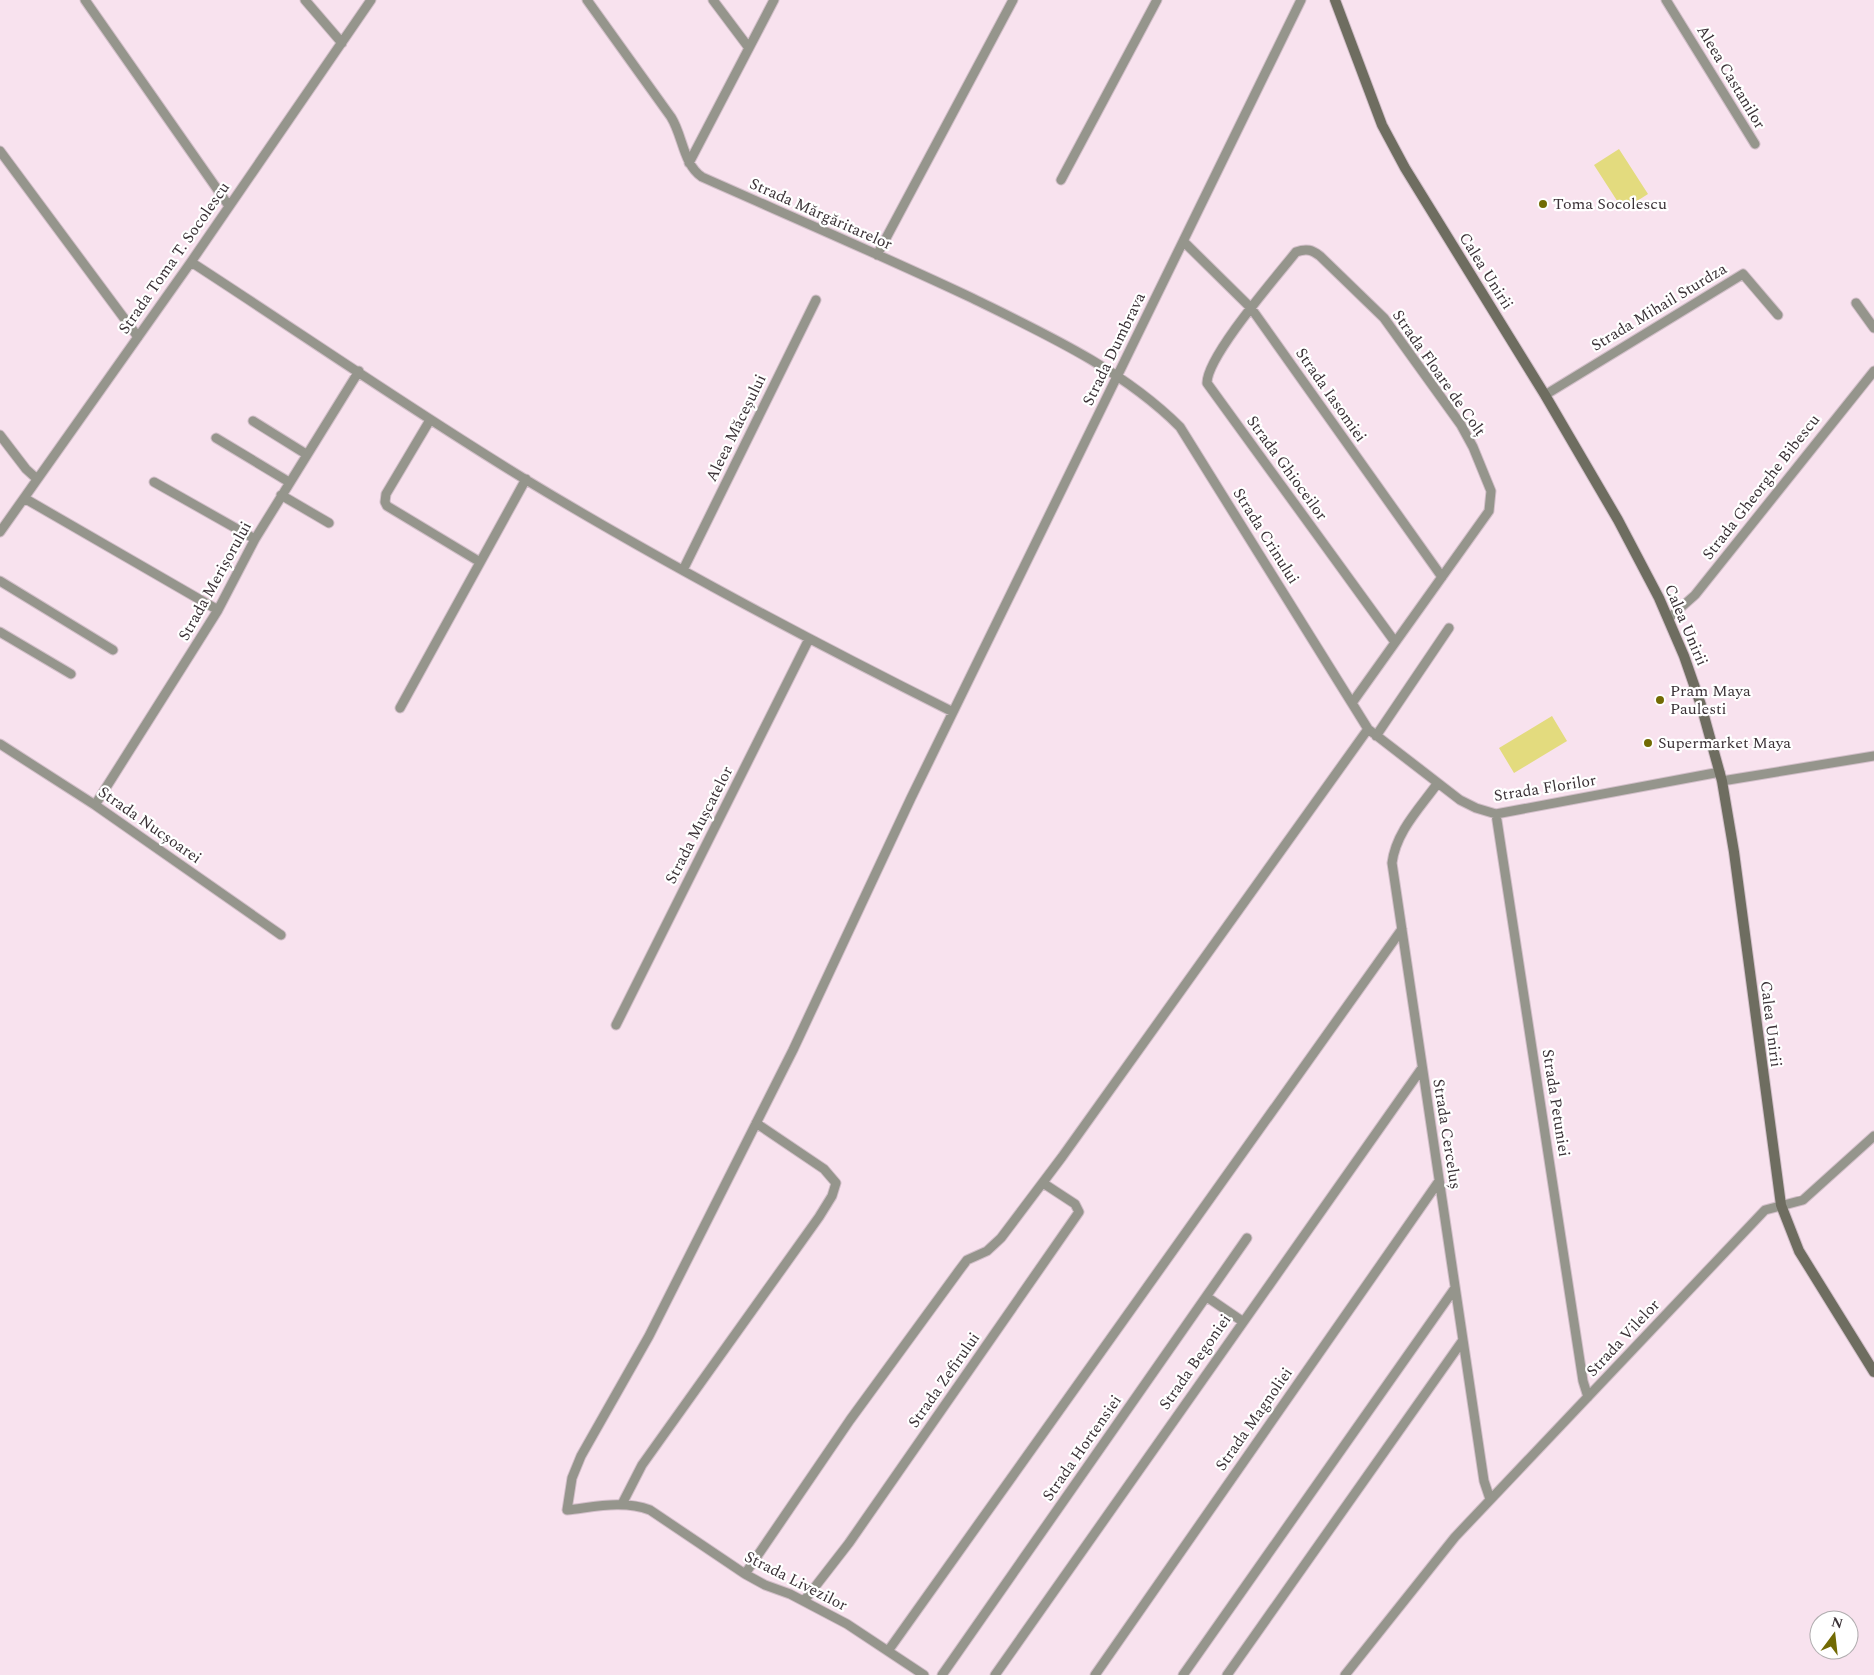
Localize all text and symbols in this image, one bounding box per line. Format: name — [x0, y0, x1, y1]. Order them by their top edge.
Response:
street label: Aleea Castanilor — [1690, 20, 1772, 134]
street label: Strada Mărgăritarelor — [746, 172, 896, 256]
street label: Strada Toma T. Socolescu — [112, 177, 236, 339]
place label: Toma Socolescu — [1553, 192, 1667, 216]
marker: Toma Socolescu — [1537, 198, 1549, 210]
street label: Calea Unirii — [1453, 228, 1519, 314]
street label: Strada Mihail Sturdza — [1586, 257, 1732, 357]
street label: Strada Dumbrava — [1076, 288, 1152, 410]
street label: Strada Floare de Colț — [1386, 305, 1492, 441]
street label: Strada Iasomiei — [1289, 343, 1373, 447]
street label: Aleea Măceșului — [700, 370, 772, 486]
street label: Strada Gheorghe Bibescu — [1696, 409, 1826, 565]
street label: Strada Ghioceilor — [1241, 410, 1333, 526]
street label: Strada Crinului — [1227, 483, 1305, 589]
street label: Strada Merișorului — [172, 517, 258, 645]
street label: Calea Unirii — [1658, 580, 1714, 670]
place label: Pram Maya Paulesti — [1670, 679, 1751, 721]
marker: Pram Maya Paulesti — [1654, 694, 1666, 706]
place label: Supermarket Maya — [1658, 731, 1791, 755]
marker: Supermarket Maya — [1642, 737, 1654, 749]
street label: Strada Mușcatelor — [659, 762, 739, 888]
street label: Strada Florilor — [1492, 768, 1598, 808]
street label: Strada Nucșoarei — [93, 780, 207, 870]
street label: Calea Unirii — [1754, 979, 1788, 1069]
street label: Strada Petuniei — [1536, 1047, 1576, 1159]
street label: Strada Cerceluș — [1426, 1077, 1468, 1191]
street label: Strada Vilelor — [1581, 1294, 1665, 1382]
street label: Strada Begoniei — [1153, 1309, 1237, 1415]
street label: Strada Zefirului — [902, 1327, 986, 1433]
street label: Strada Magnoliei — [1209, 1362, 1299, 1476]
street label: Strada Hortensiei — [1036, 1390, 1128, 1506]
street label: Strada Livezilor — [740, 1545, 852, 1617]
north arrow — [1809, 1610, 1859, 1660]
text: N — [1829, 1611, 1845, 1635]

